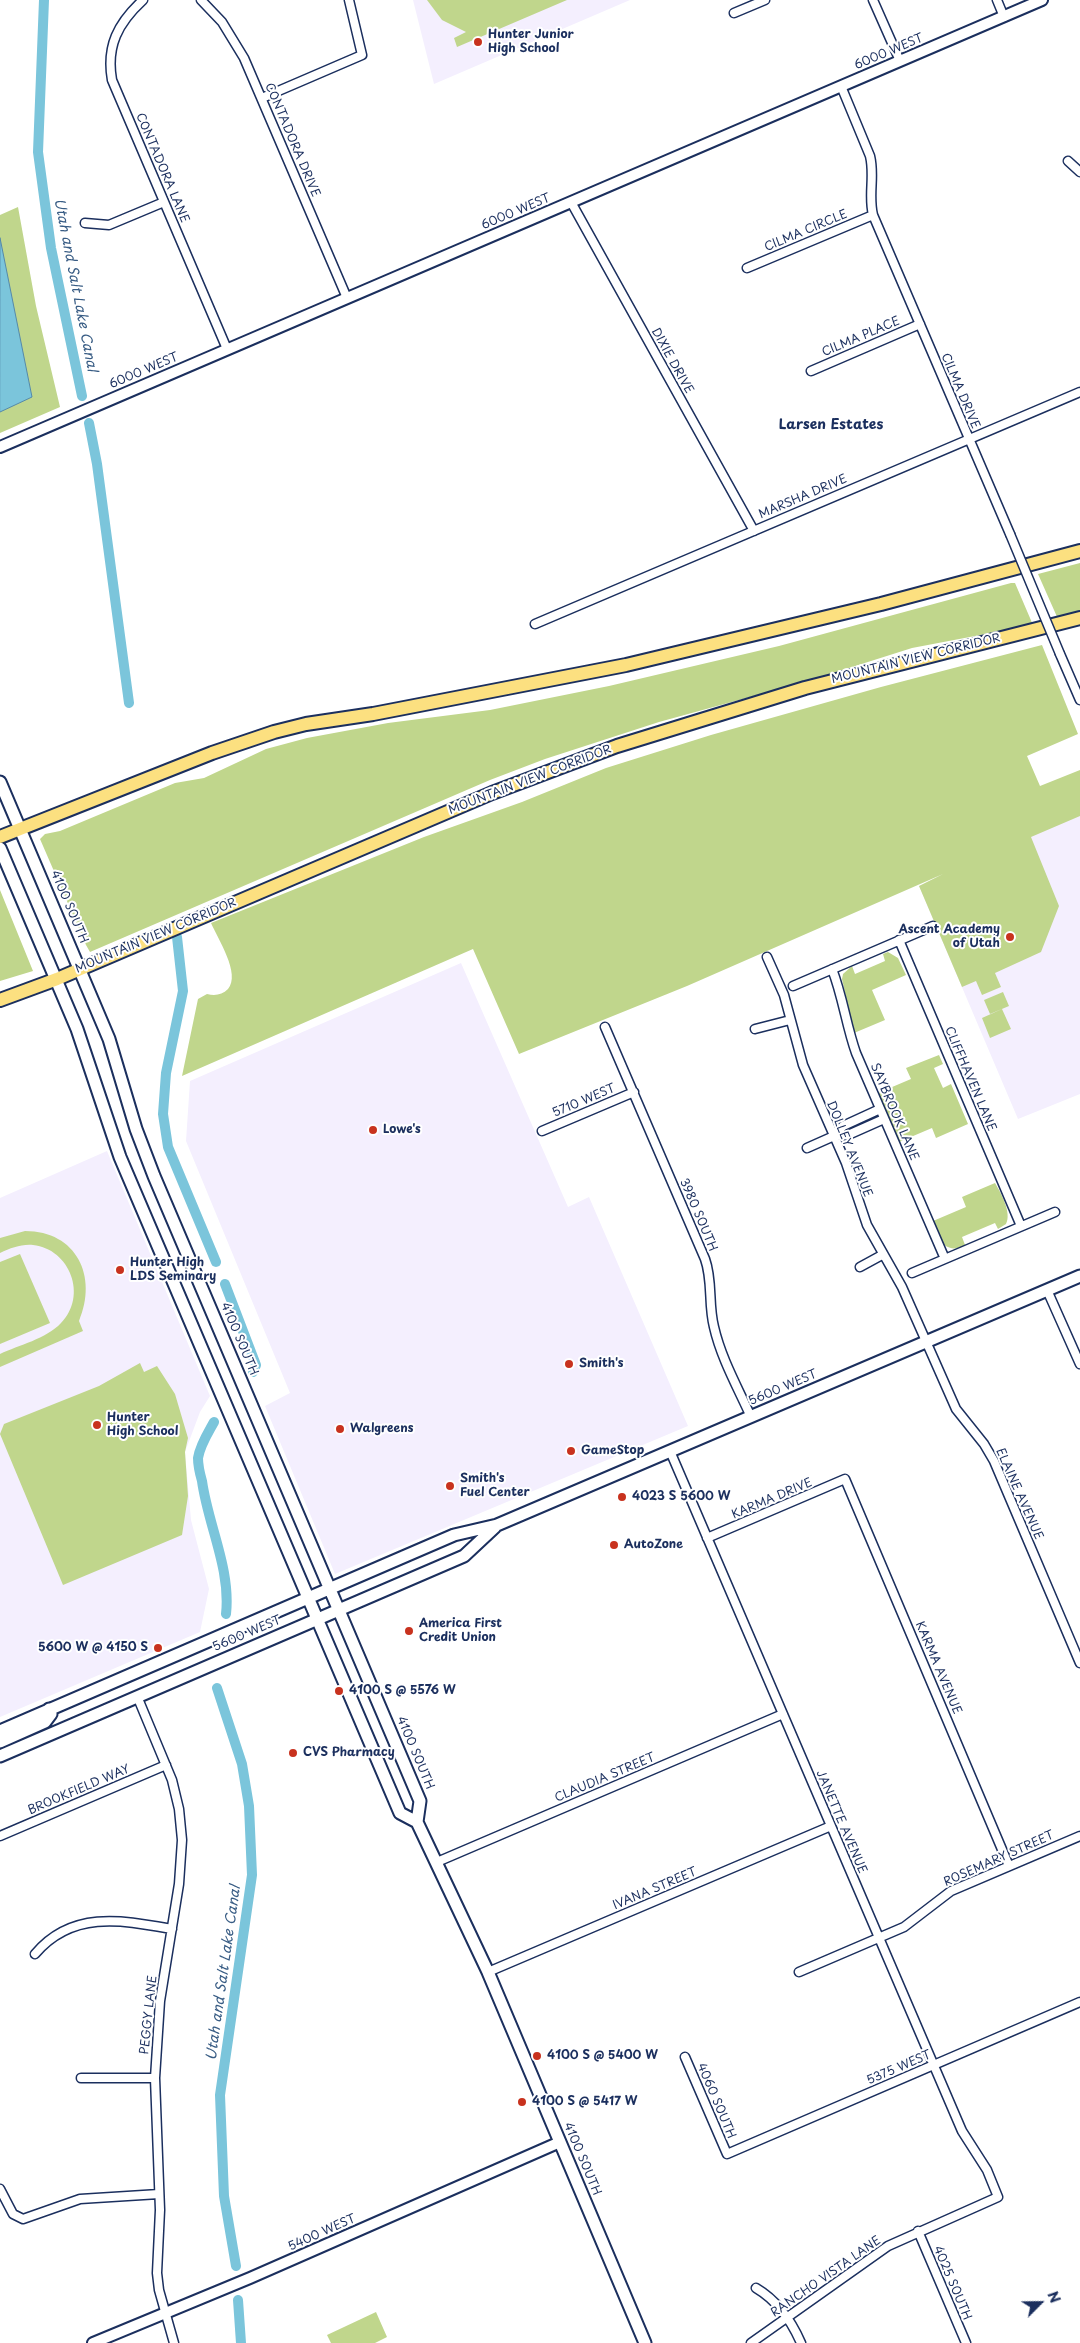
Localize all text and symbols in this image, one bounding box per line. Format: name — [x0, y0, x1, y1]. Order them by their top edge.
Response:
place label: Hunter Junior High School — [488, 28, 574, 56]
street label: 6000 WEST — [852, 31, 926, 73]
marker: Hunter Junior High School — [472, 36, 484, 48]
street label: CONTADORA DRIVE — [261, 81, 323, 199]
street label: CONTADORA LANE — [132, 111, 192, 225]
street label: 6000 WEST — [479, 191, 553, 233]
water label: Utah and Salt Lake Canal — [50, 197, 100, 373]
street label: CILMA CIRCLE — [762, 207, 850, 255]
street label: CILMA PLACE — [820, 314, 902, 360]
street label: DIXIE DRIVE — [648, 326, 696, 396]
street label: 6000 WEST — [107, 350, 181, 392]
street label: CILMA DRIVE — [938, 351, 982, 431]
district label: Larsen Estates — [779, 417, 883, 433]
street label: MARSHA DRIVE — [757, 472, 849, 522]
street label: MOUNTAIN VIEW CORRIDOR — [830, 631, 1002, 687]
street label: MOUNTAIN VIEW CORRIDOR — [446, 742, 614, 818]
street label: 4100 SOUTH — [47, 868, 91, 946]
street label: MOUNTAIN VIEW CORRIDOR — [73, 895, 239, 977]
place label: Ascent Academy of Utah — [898, 923, 1000, 951]
marker: Ascent Academy of Utah — [1004, 931, 1016, 943]
street label: CLIFFHAVEN LANE — [941, 1024, 999, 1134]
street label: SAYBROOK LANE — [867, 1061, 921, 1163]
street label: 5710 WEST — [550, 1081, 618, 1121]
street label: DOLLEY AVENUE — [823, 1099, 875, 1199]
place label: Lowe's — [383, 1123, 421, 1137]
marker: Lowe's — [367, 1124, 379, 1136]
street label: 3980 SOUTH — [676, 1176, 720, 1254]
place label: Hunter High LDS Seminary — [130, 1256, 216, 1284]
marker: Hunter High LDS Seminary — [114, 1264, 126, 1276]
street label: 4100 SOUTH — [217, 1300, 261, 1378]
place label: Smith's — [579, 1357, 623, 1371]
marker: Smith's — [563, 1358, 575, 1370]
street label: 5600 WEST — [747, 1367, 819, 1409]
place label: Hunter High School — [107, 1411, 178, 1439]
marker: Hunter High School — [91, 1419, 103, 1431]
place label: Walgreens — [350, 1422, 413, 1436]
marker: Walgreens — [334, 1423, 346, 1435]
place label: GameStop — [581, 1444, 644, 1458]
marker: GameStop — [565, 1445, 577, 1457]
street label: ELAINE AVENUE — [992, 1446, 1046, 1542]
place label: Smith's Fuel Center — [460, 1472, 530, 1500]
street label: KARMA DRIVE — [730, 1476, 814, 1522]
marker: Smith's Fuel Center — [444, 1480, 456, 1492]
place label: 4023 S 5600 W — [632, 1490, 730, 1504]
marker: 4023 S 5600 W — [616, 1491, 628, 1503]
place label: AutoZone — [624, 1538, 683, 1552]
marker: AutoZone — [608, 1539, 620, 1551]
street label: 5600 WEST — [211, 1613, 283, 1655]
place label: America First Credit Union — [419, 1617, 502, 1645]
street label: KARMA AVENUE — [912, 1620, 964, 1716]
marker: America First Credit Union — [403, 1625, 415, 1637]
place label: 5600 W @ 4150 S — [38, 1641, 148, 1655]
marker: 5600 W @ 4150 S — [152, 1642, 164, 1654]
place label: 4100 S @ 5576 W — [349, 1684, 456, 1698]
marker: 4100 S @ 5576 W — [333, 1685, 345, 1697]
street label: 4100 SOUTH — [393, 1714, 437, 1792]
place label: CVS Pharmacy — [303, 1746, 395, 1760]
marker: CVS Pharmacy — [287, 1747, 299, 1759]
street label: CLAUDIA STREET — [553, 1750, 657, 1806]
street label: BROOKFIELD WAY — [26, 1762, 132, 1818]
street label: JANETTE AVENUE — [813, 1768, 869, 1876]
street label: ROSEMARY STREET — [942, 1828, 1056, 1890]
street label: IVANA STREET — [611, 1865, 699, 1913]
water label: Utah and Salt Lake Canal — [203, 1884, 245, 2062]
street label: PEGGY LANE — [138, 1975, 160, 2055]
street label: 5375 WEST — [865, 2048, 933, 2088]
place label: 4100 S @ 5400 W — [547, 2049, 658, 2063]
marker: 4100 S @ 5400 W — [531, 2050, 543, 2062]
street label: 4060 SOUTH — [694, 2061, 738, 2141]
place label: 4100 S @ 5417 W — [532, 2095, 637, 2109]
marker: 4100 S @ 5417 W — [516, 2096, 528, 2108]
street label: 4100 SOUTH — [560, 2120, 604, 2198]
street label: 5400 WEST — [286, 2212, 358, 2254]
street label: RANCHO VISTA LANE — [768, 2234, 884, 2320]
street label: 4025 SOUTH — [930, 2244, 974, 2322]
north arrow — [1015, 2278, 1065, 2328]
text: N — [1042, 2288, 1066, 2306]

